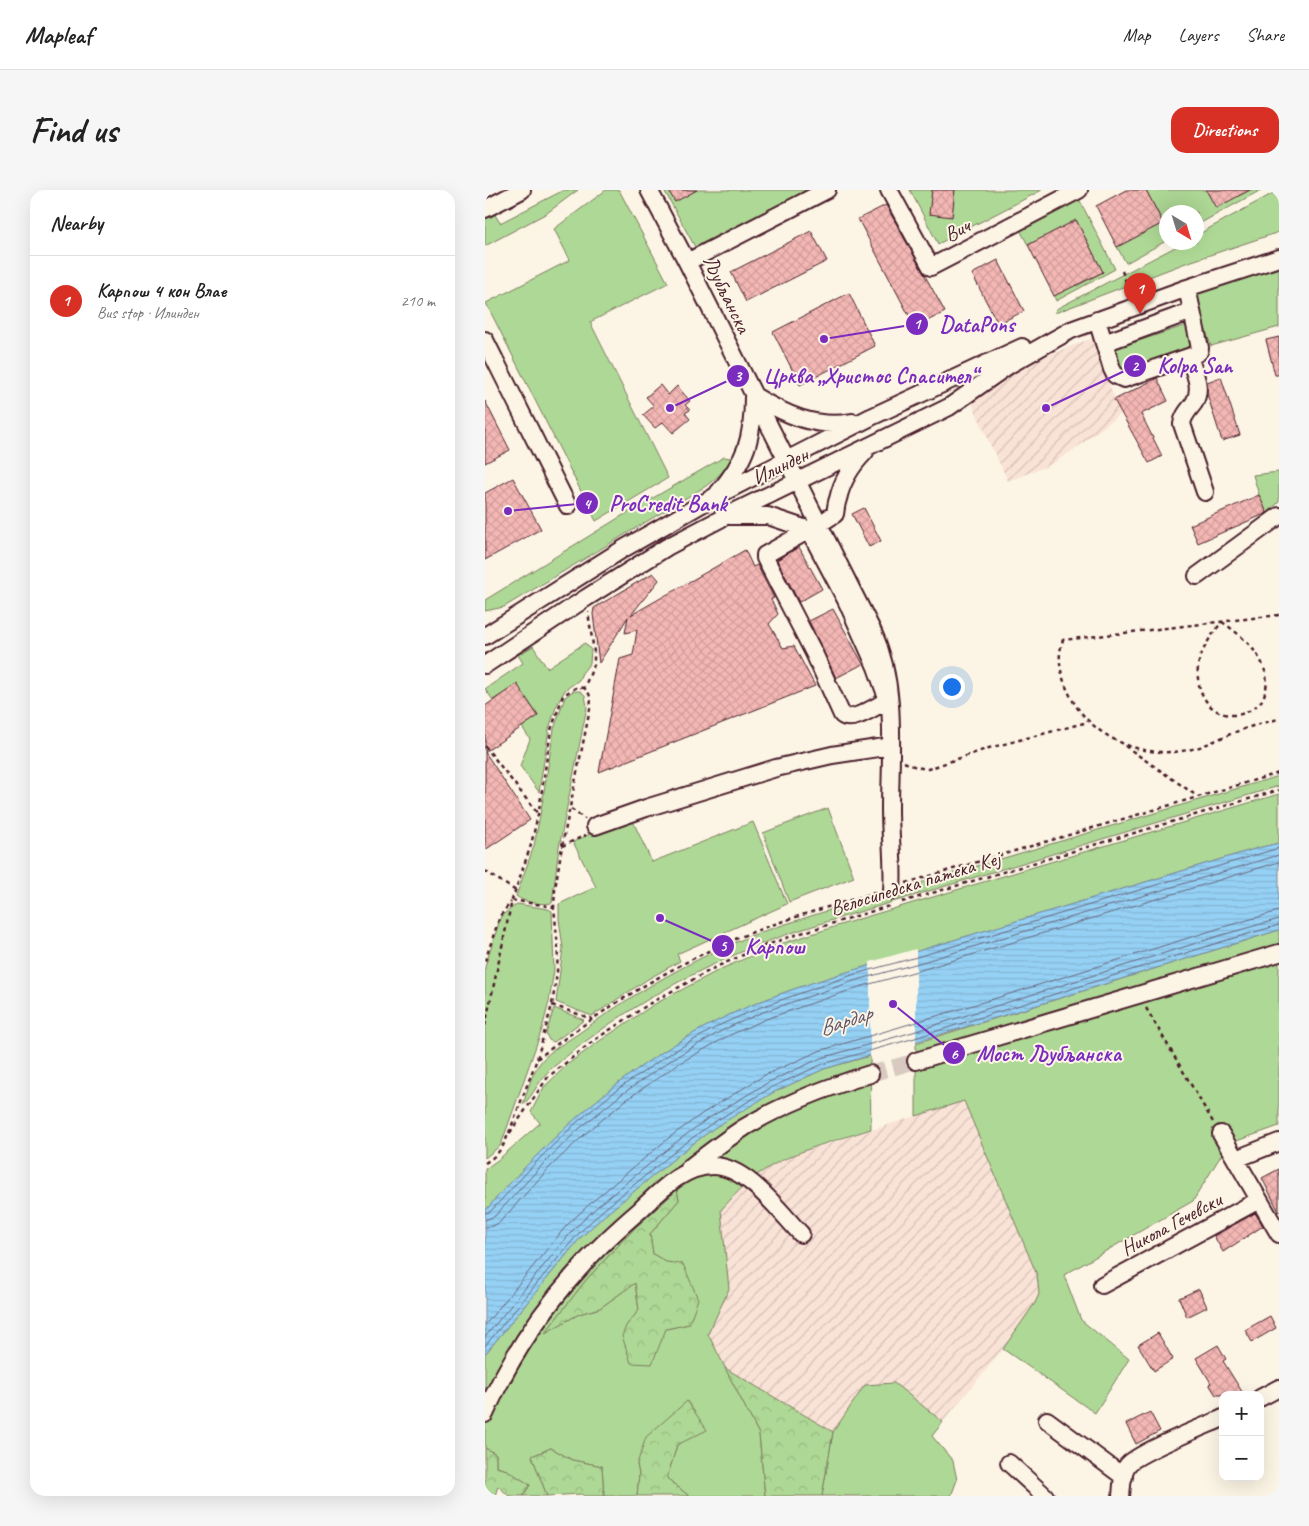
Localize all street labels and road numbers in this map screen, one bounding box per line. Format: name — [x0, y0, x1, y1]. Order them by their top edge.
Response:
street label: Вич — [940, 212, 976, 247]
street label: Љубљанска — [697, 251, 758, 339]
street label: Илинден — [748, 441, 814, 491]
street label: Велосипедска патека Кеј — [827, 844, 1006, 921]
street label: Никола Гечевски — [1116, 1185, 1228, 1261]

